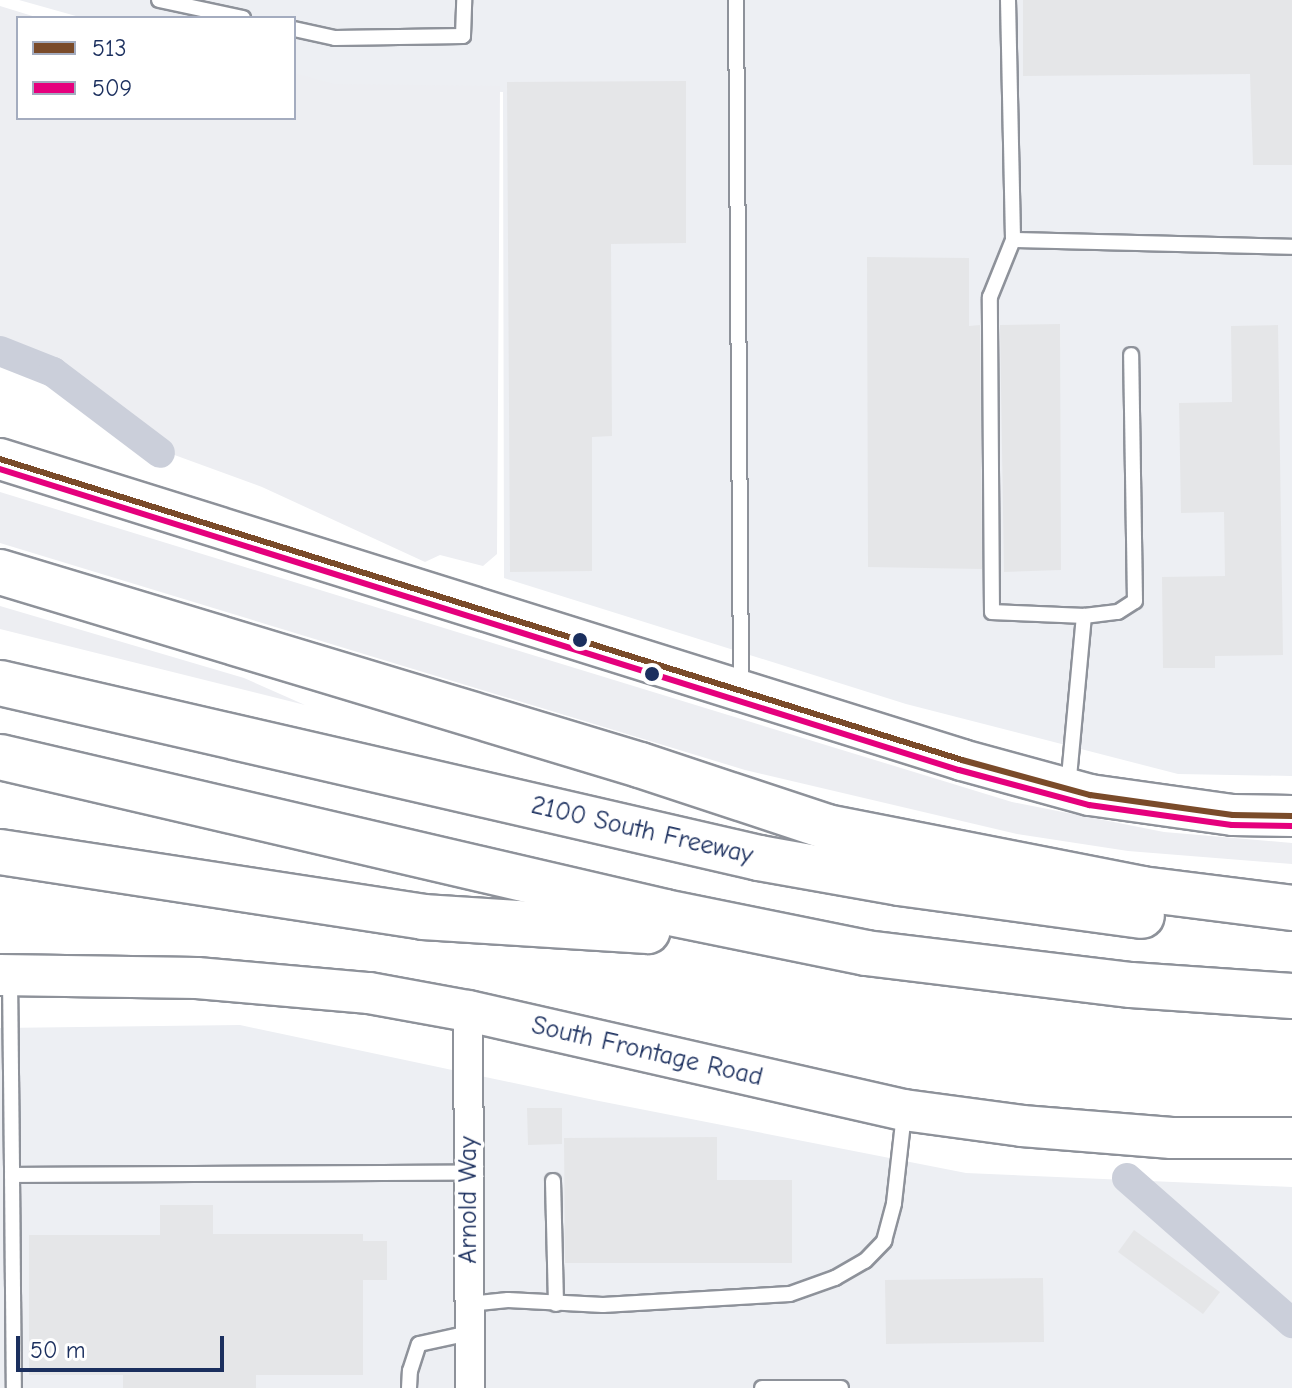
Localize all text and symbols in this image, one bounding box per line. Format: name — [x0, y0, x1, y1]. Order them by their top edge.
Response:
legend — [16, 16, 296, 120]
text: 513 — [92, 34, 127, 62]
text: 509 — [92, 74, 132, 102]
unlabelled marker — [572, 632, 588, 648]
unlabelled marker — [644, 666, 660, 682]
street label: 2100 South Freeway — [528, 790, 756, 872]
street label: South Frontage Road — [528, 1010, 766, 1094]
street label: Arnold Way — [453, 1136, 485, 1264]
scale bar — [20, 1320, 228, 1370]
text: 50 m — [30, 1336, 86, 1364]

